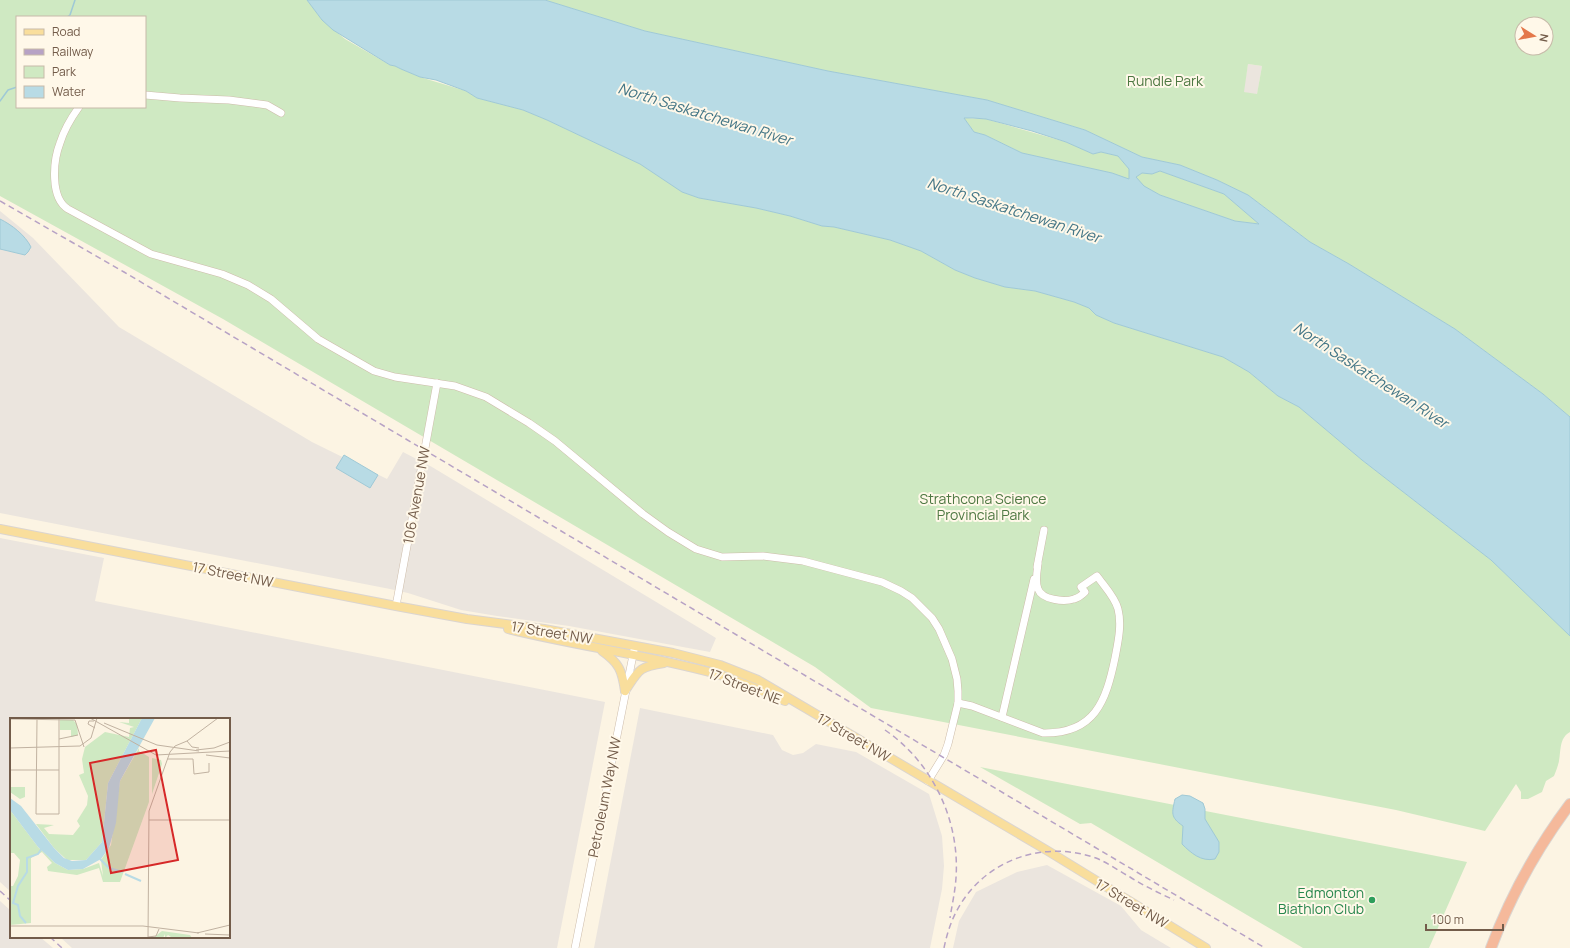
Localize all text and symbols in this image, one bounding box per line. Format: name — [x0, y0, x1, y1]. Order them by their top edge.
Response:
legend — [16, 16, 146, 108]
north arrow — [1514, 16, 1554, 56]
text: Road — [52, 23, 80, 40]
text: N — [1536, 33, 1552, 43]
text: Railway — [52, 43, 94, 60]
text: Park — [52, 63, 77, 80]
park label: Rundle Park — [1127, 71, 1204, 90]
water label: North Saskatchewan River — [615, 78, 797, 151]
text: Water — [52, 83, 86, 100]
water label: North Saskatchewan River — [925, 172, 1106, 249]
water label: North Saskatchewan River — [1289, 317, 1455, 434]
street label: 106 Avenue NW — [398, 445, 434, 545]
park label: Strathcona Science Provincial Park — [920, 489, 1046, 524]
street label: 17 Street NW — [191, 557, 275, 591]
street label: 17 Street NW — [510, 616, 594, 648]
street label: 17 Street NE — [706, 663, 784, 709]
street label: 17 Street NW — [814, 708, 894, 766]
inset map — [10, 718, 230, 938]
street label: Petroleum Way NW — [583, 735, 625, 859]
street label: 17 Street NW — [1092, 874, 1172, 932]
place label: Edmonton Biathlon Club — [1278, 883, 1364, 918]
marker: Edmonton Biathlon Club — [1367, 895, 1377, 905]
scale bar — [1426, 906, 1503, 932]
text: 100 m — [1432, 911, 1464, 928]

